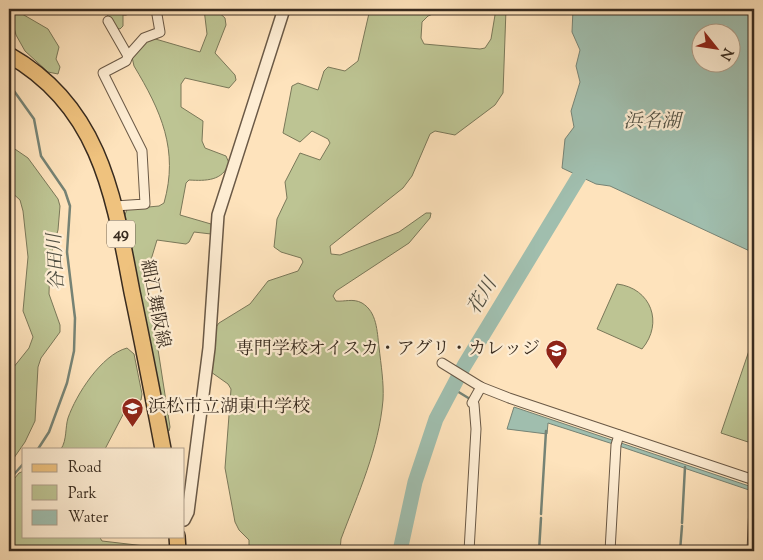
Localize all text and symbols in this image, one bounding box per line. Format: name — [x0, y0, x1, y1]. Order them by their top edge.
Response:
north arrow — [690, 22, 740, 72]
text: N — [714, 44, 737, 63]
water label: 浜名湖 — [623, 109, 683, 136]
road number: 49 — [107, 220, 135, 248]
water label: 谷田川 — [42, 231, 72, 291]
street label: 細江舞阪線 — [133, 257, 175, 351]
water label: 花川 — [462, 272, 505, 320]
place label: 専門学校オイスカ・アグリ・カレッジ — [236, 337, 540, 363]
school or university icon: 専門学校オイスカ・アグリ・カレッジ — [544, 338, 568, 369]
place label: 浜松市立湖東中学校 — [148, 395, 310, 421]
school or university icon: 浜松市立湖東中学校 — [120, 396, 144, 427]
legend — [22, 448, 185, 538]
text: Road — [68, 458, 102, 479]
text: Park — [68, 484, 97, 505]
text: Water — [68, 508, 109, 529]

